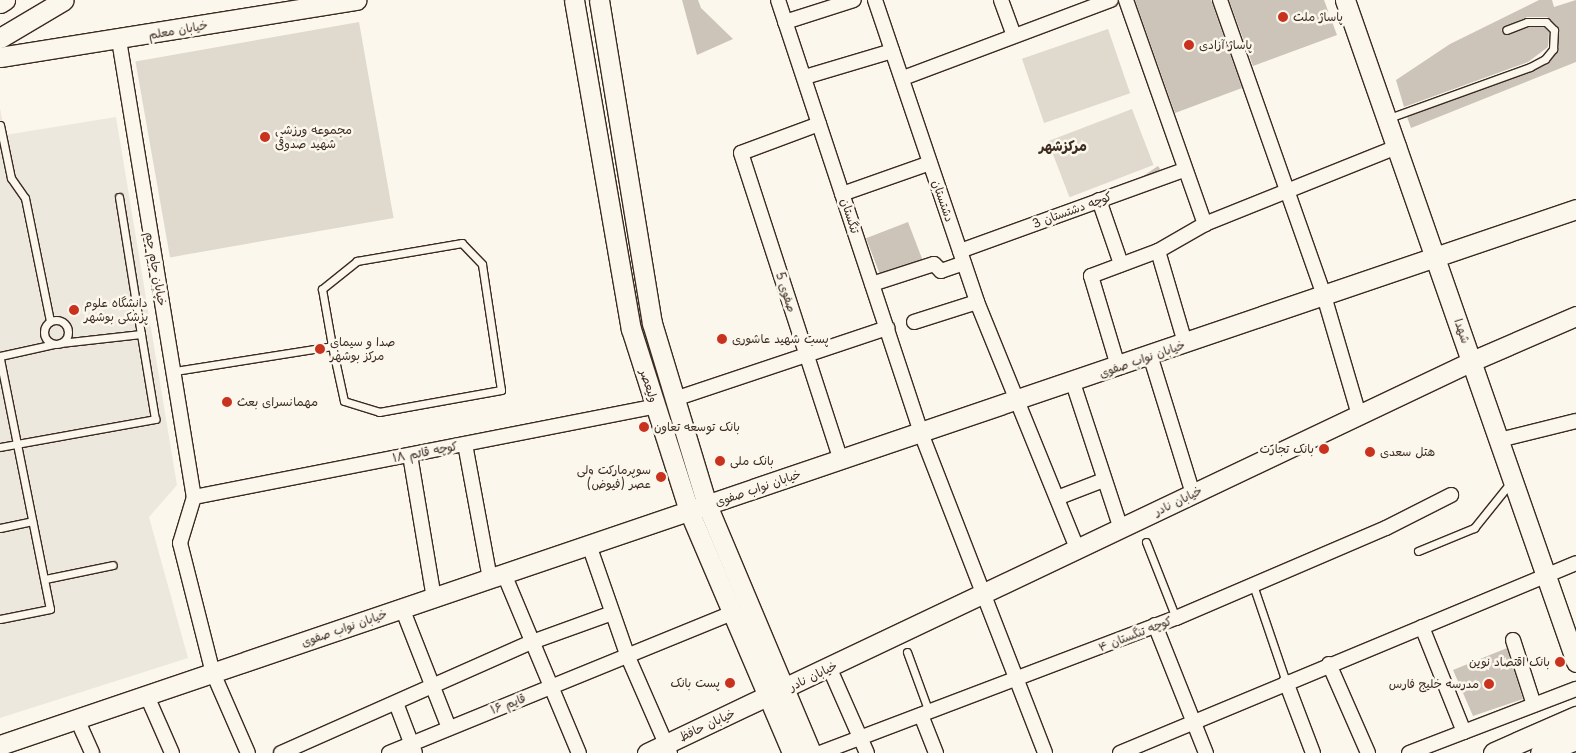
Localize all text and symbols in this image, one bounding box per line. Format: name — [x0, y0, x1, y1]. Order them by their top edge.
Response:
place label: پاساژ ملت — [1293, 10, 1343, 24]
marker: پاساژ ملت — [1277, 11, 1289, 23]
street label: خیابان معلم — [147, 18, 209, 42]
place label: پاساژ آزادی — [1199, 38, 1252, 52]
marker: پاساژ آزادی — [1183, 39, 1195, 51]
place label: مجموعه ورزشی شهید صدوقی — [275, 123, 352, 151]
marker: مجموعه ورزشی شهید صدوقی — [259, 131, 271, 143]
district label: مرکزشهر — [1039, 138, 1087, 154]
street label: دشتستان — [929, 178, 957, 224]
street label: کوچه دشتستان 3 — [1030, 189, 1114, 231]
street label: تنگستان — [838, 197, 862, 235]
street label: خیابان جام جم — [142, 231, 170, 307]
street label: صفوی 5 — [773, 270, 799, 314]
place label: دانشگاه علوم پزشکی بوشهر — [84, 296, 148, 324]
marker: دانشگاه علوم پزشکی بوشهر — [68, 304, 80, 316]
street label: شهدا — [1451, 317, 1473, 345]
place label: پست شهید عاشوری — [732, 332, 829, 346]
marker: پست شهید عاشوری — [716, 333, 728, 345]
place label: صدا و سیمای مرکز بوشهر — [330, 335, 395, 363]
street label: خیابان نواب صفوی — [1097, 338, 1187, 380]
marker: صدا و سیمای مرکز بوشهر — [314, 343, 326, 355]
street label: ولیعصر — [637, 368, 661, 404]
place label: مهمانسرای بعث — [237, 395, 318, 409]
marker: مهمانسرای بعث — [221, 396, 233, 408]
place label: بانک توسعه تعاون — [654, 420, 740, 434]
marker: بانک توسعه تعاون — [638, 421, 650, 433]
street label: کوچه قائم ۱۸ — [391, 439, 459, 465]
place label: بانک تجارت — [1260, 442, 1314, 456]
marker: بانک تجارت — [1318, 443, 1330, 455]
place label: هتل سعدی — [1380, 445, 1435, 459]
marker: هتل سعدی — [1364, 446, 1376, 458]
place label: بانک ملی — [730, 454, 774, 468]
marker: بانک ملی — [714, 455, 726, 467]
place label: سوپرمارکت ولی عصر (فیوض) — [577, 463, 651, 491]
street label: خیابان نواب صفوی — [713, 467, 803, 509]
marker: سوپرمارکت ولی عصر (فیوض) — [655, 471, 667, 483]
street label: خیابان نادر — [1152, 483, 1204, 519]
street label: خیابان نواب صفوی — [299, 607, 389, 649]
street label: کوچه تنگستان ۴ — [1096, 613, 1174, 655]
place label: بانک اقتصاد نوین — [1469, 655, 1550, 669]
marker: بانک اقتصاد نوین — [1554, 656, 1566, 668]
street label: خیابان نادر — [787, 658, 839, 694]
place label: پست بانک — [671, 676, 720, 690]
marker: پست بانک — [724, 677, 736, 689]
place label: مدرسه خلیج فارس — [1389, 677, 1479, 691]
marker: مدرسه خلیج فارس — [1483, 678, 1495, 690]
street label: قایم ۱۶ — [488, 691, 528, 717]
street label: خیابان حافظ — [677, 706, 737, 744]

